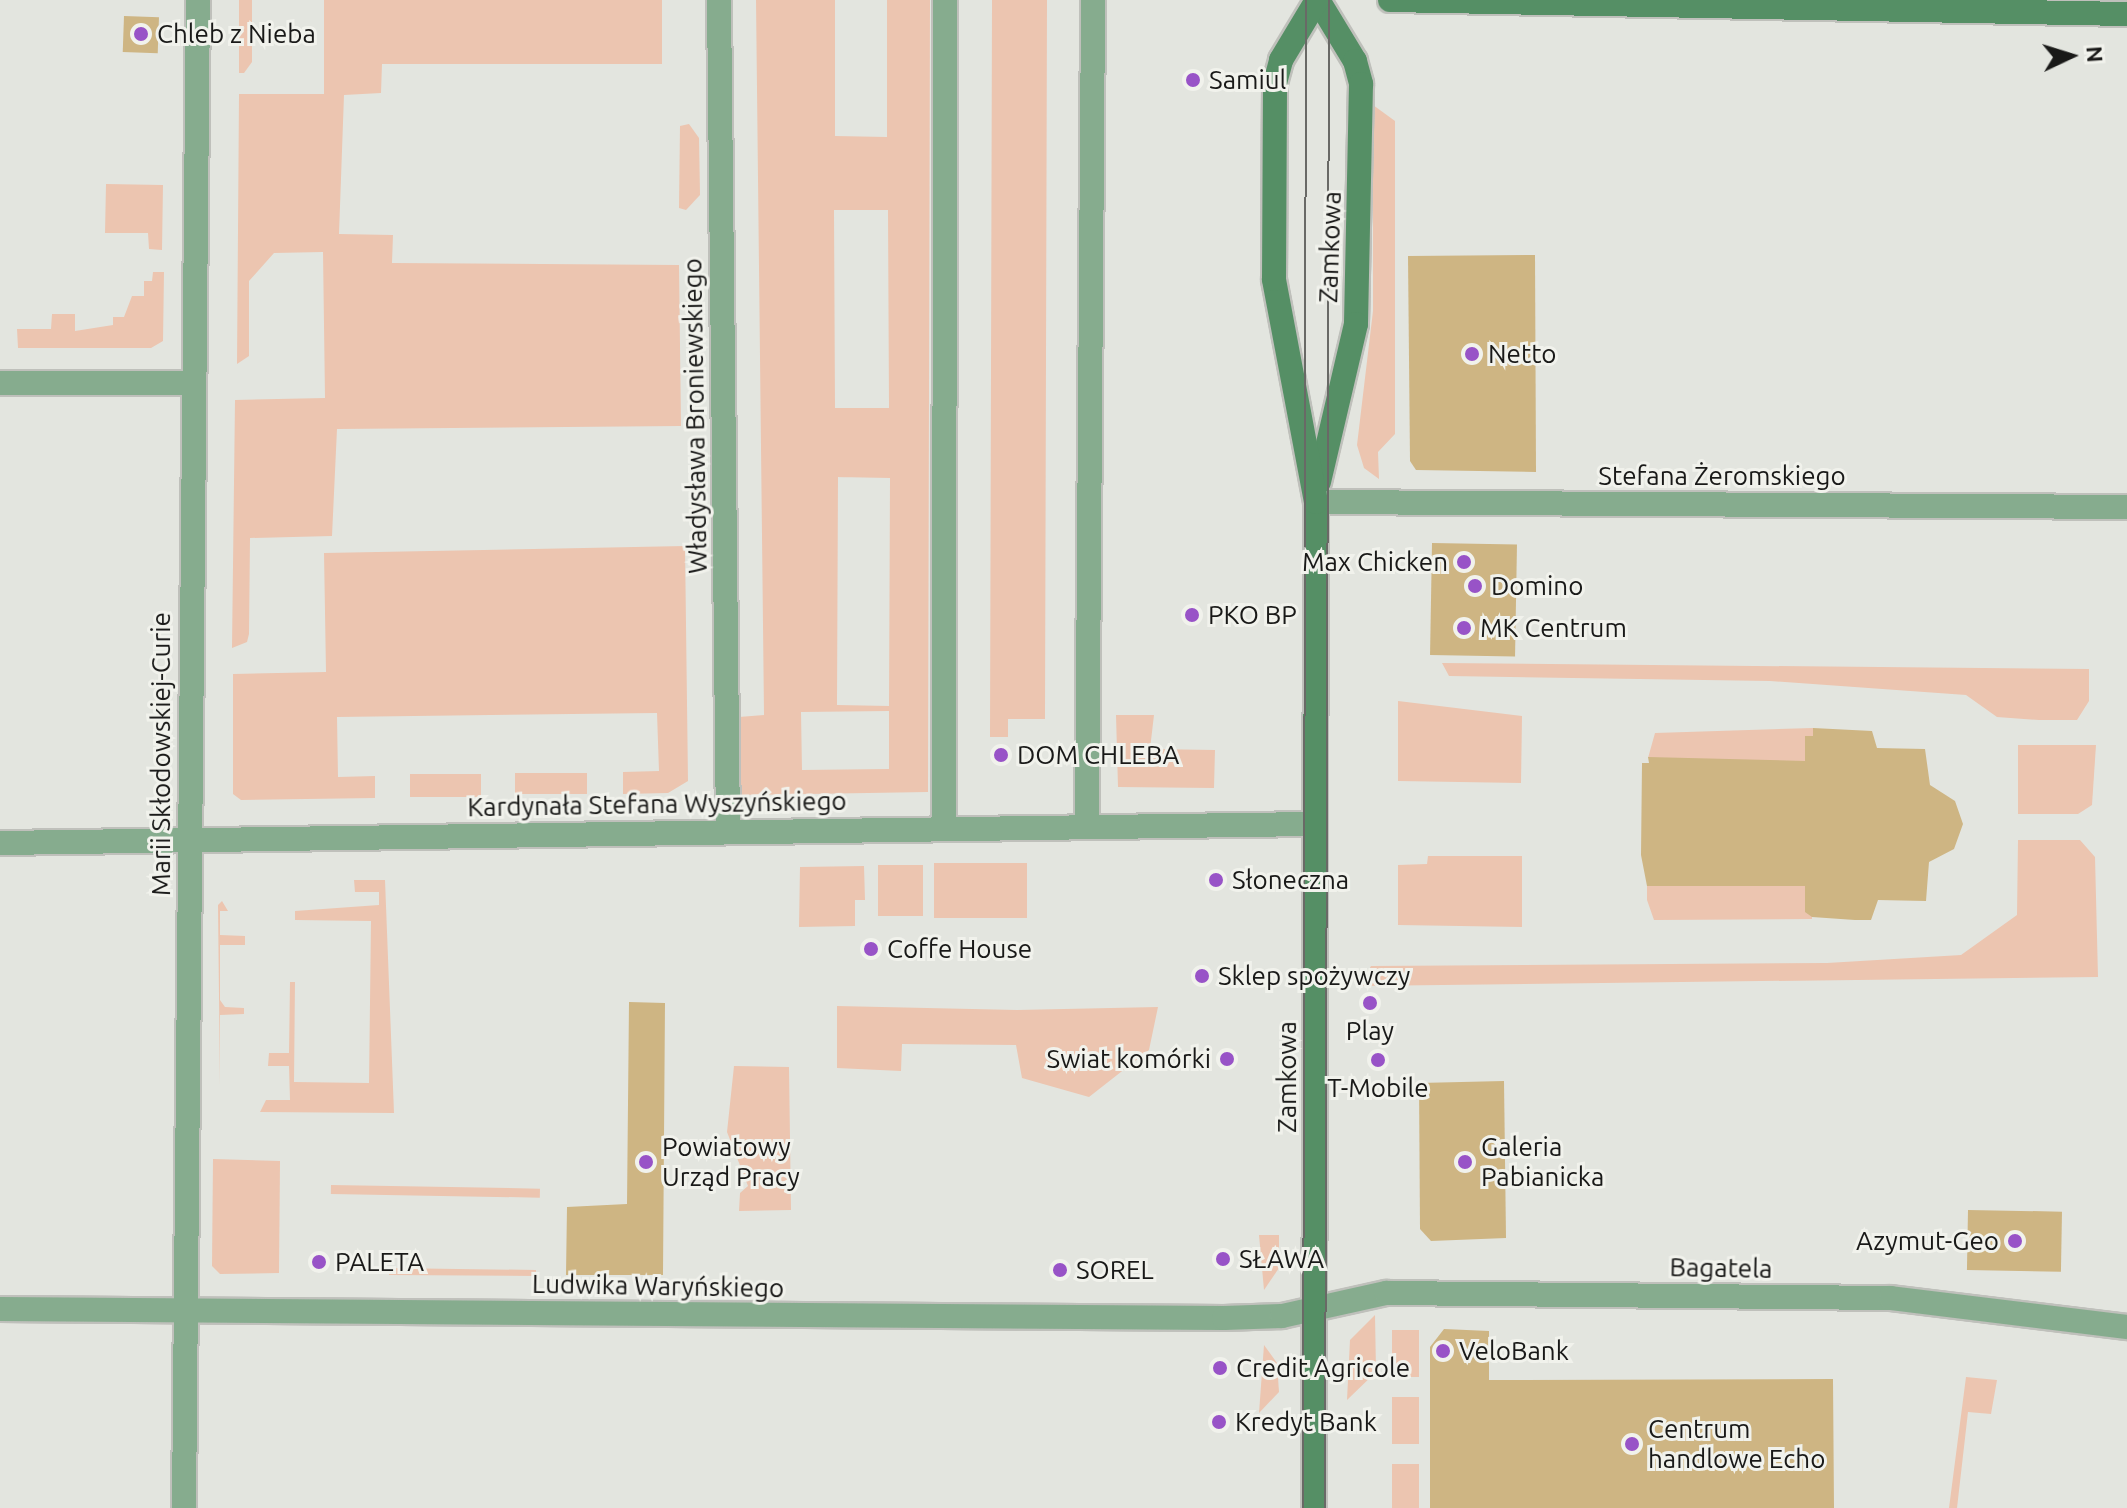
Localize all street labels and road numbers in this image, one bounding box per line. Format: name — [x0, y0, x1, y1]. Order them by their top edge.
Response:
street label: Zamkowa — [1312, 191, 1348, 303]
street label: Władysława Broniewskiego — [677, 258, 713, 574]
street label: Stefana Żeromskiego — [1598, 460, 1846, 492]
street label: Marii Skłodowskiej-Curie — [145, 612, 177, 896]
street label: Kardynała Stefana Wyszyńskiego — [467, 785, 847, 823]
street label: Zamkowa — [1271, 1021, 1303, 1133]
street label: Bagatela — [1669, 1252, 1773, 1284]
street label: Ludwika Waryńskiego — [532, 1268, 784, 1304]

